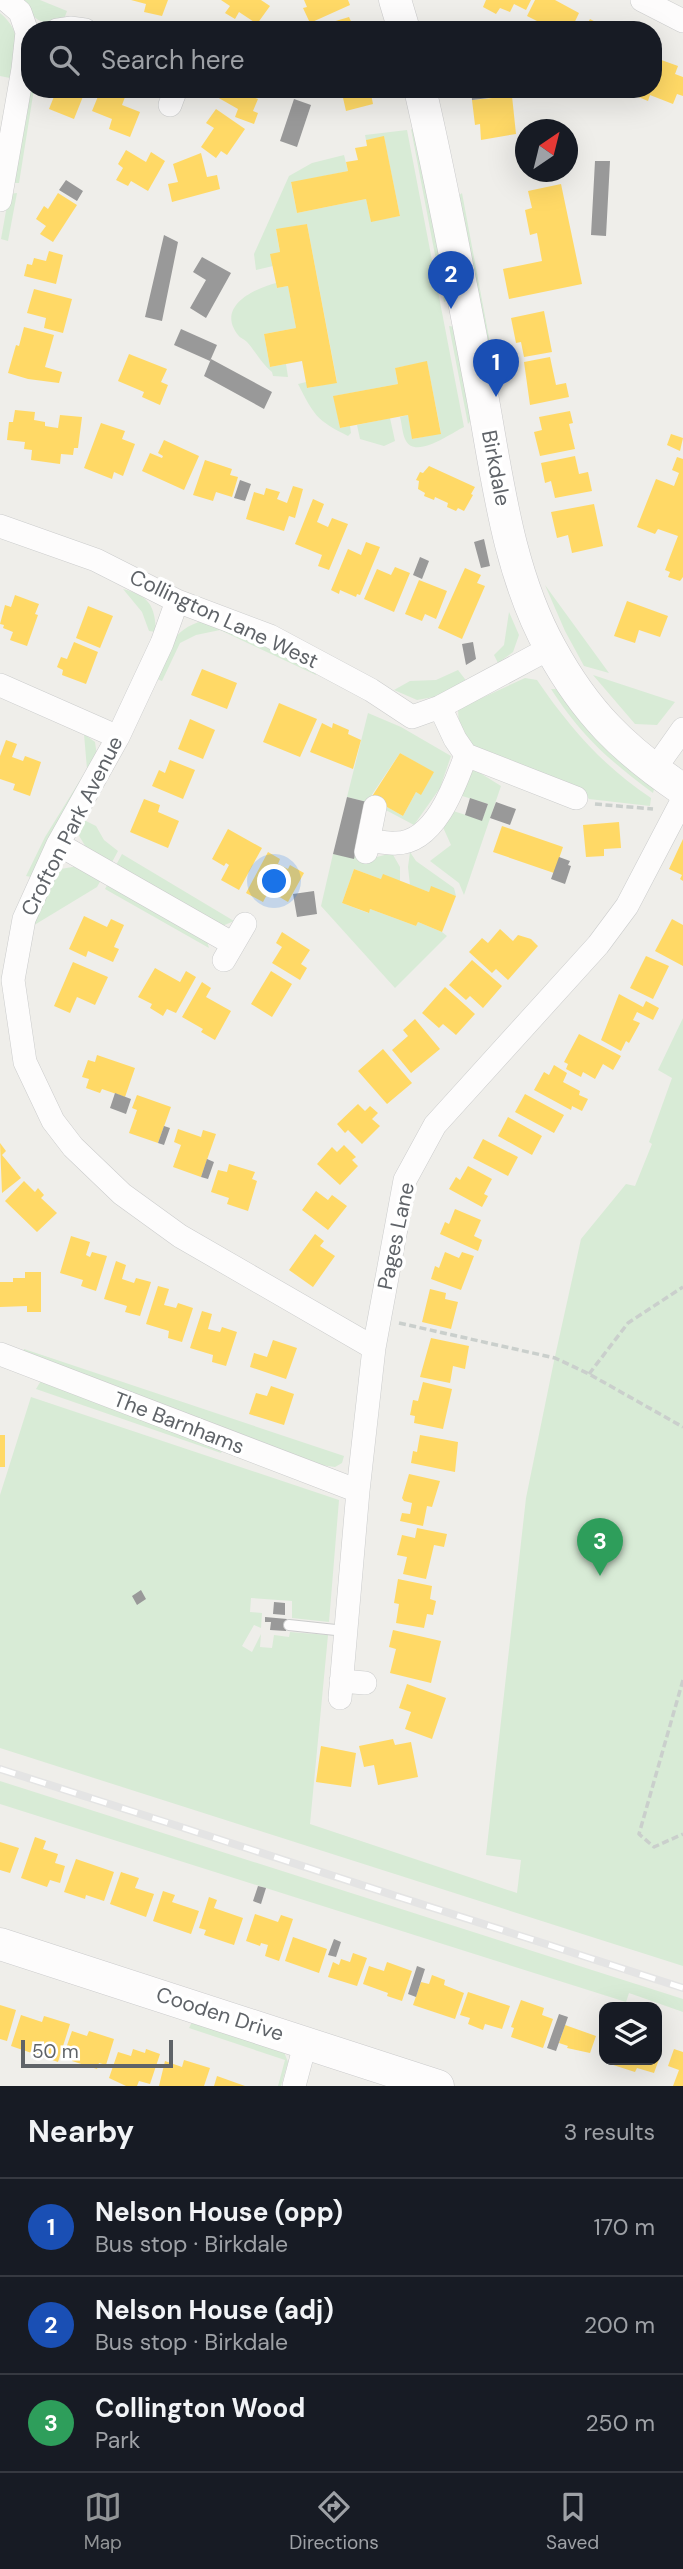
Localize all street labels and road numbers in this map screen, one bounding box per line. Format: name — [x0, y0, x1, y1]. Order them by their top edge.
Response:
street label: Birkdale — [475, 428, 517, 508]
street label: Collington Lane West — [125, 563, 323, 675]
street label: Crofton Park Avenue — [14, 731, 130, 921]
street label: Pages Lane — [371, 1180, 421, 1292]
street label: The Barnhams — [110, 1385, 248, 1461]
street label: Cooden Drive — [153, 1980, 287, 2048]

